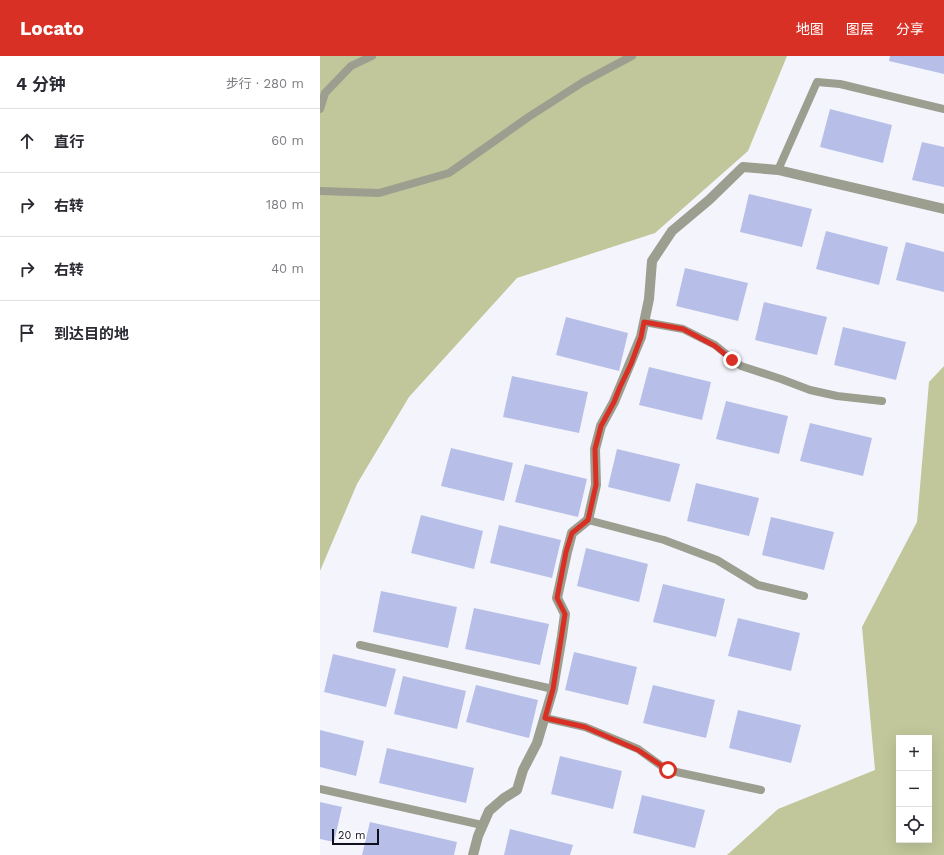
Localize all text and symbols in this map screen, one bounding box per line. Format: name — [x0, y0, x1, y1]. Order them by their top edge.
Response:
text: Locato — [20, 17, 84, 40]
text: 地图 — [796, 21, 824, 37]
text: 图层 — [846, 21, 874, 37]
text: 分享 — [896, 21, 924, 37]
text: 4 分钟 — [16, 74, 66, 94]
text: 步行 · 280 m — [226, 76, 304, 91]
icon: ahead — [16, 130, 38, 152]
text: 直行 — [54, 133, 84, 151]
text: 60 m — [271, 133, 304, 148]
icon: right — [16, 194, 38, 216]
text: 右转 — [54, 197, 84, 215]
text: 180 m — [266, 197, 304, 212]
icon: right — [16, 258, 38, 280]
text: 右转 — [54, 261, 84, 279]
text: 40 m — [271, 261, 304, 276]
icon: arrive — [16, 322, 38, 344]
text: 到达目的地 — [54, 325, 129, 343]
route end — [723, 351, 741, 369]
map controls — [896, 735, 932, 843]
button: + — [896, 735, 932, 771]
route start — [659, 761, 677, 779]
button: − — [896, 771, 932, 807]
button: locate — [896, 807, 932, 843]
scale bar — [332, 827, 379, 846]
text: 20 m — [338, 829, 366, 842]

